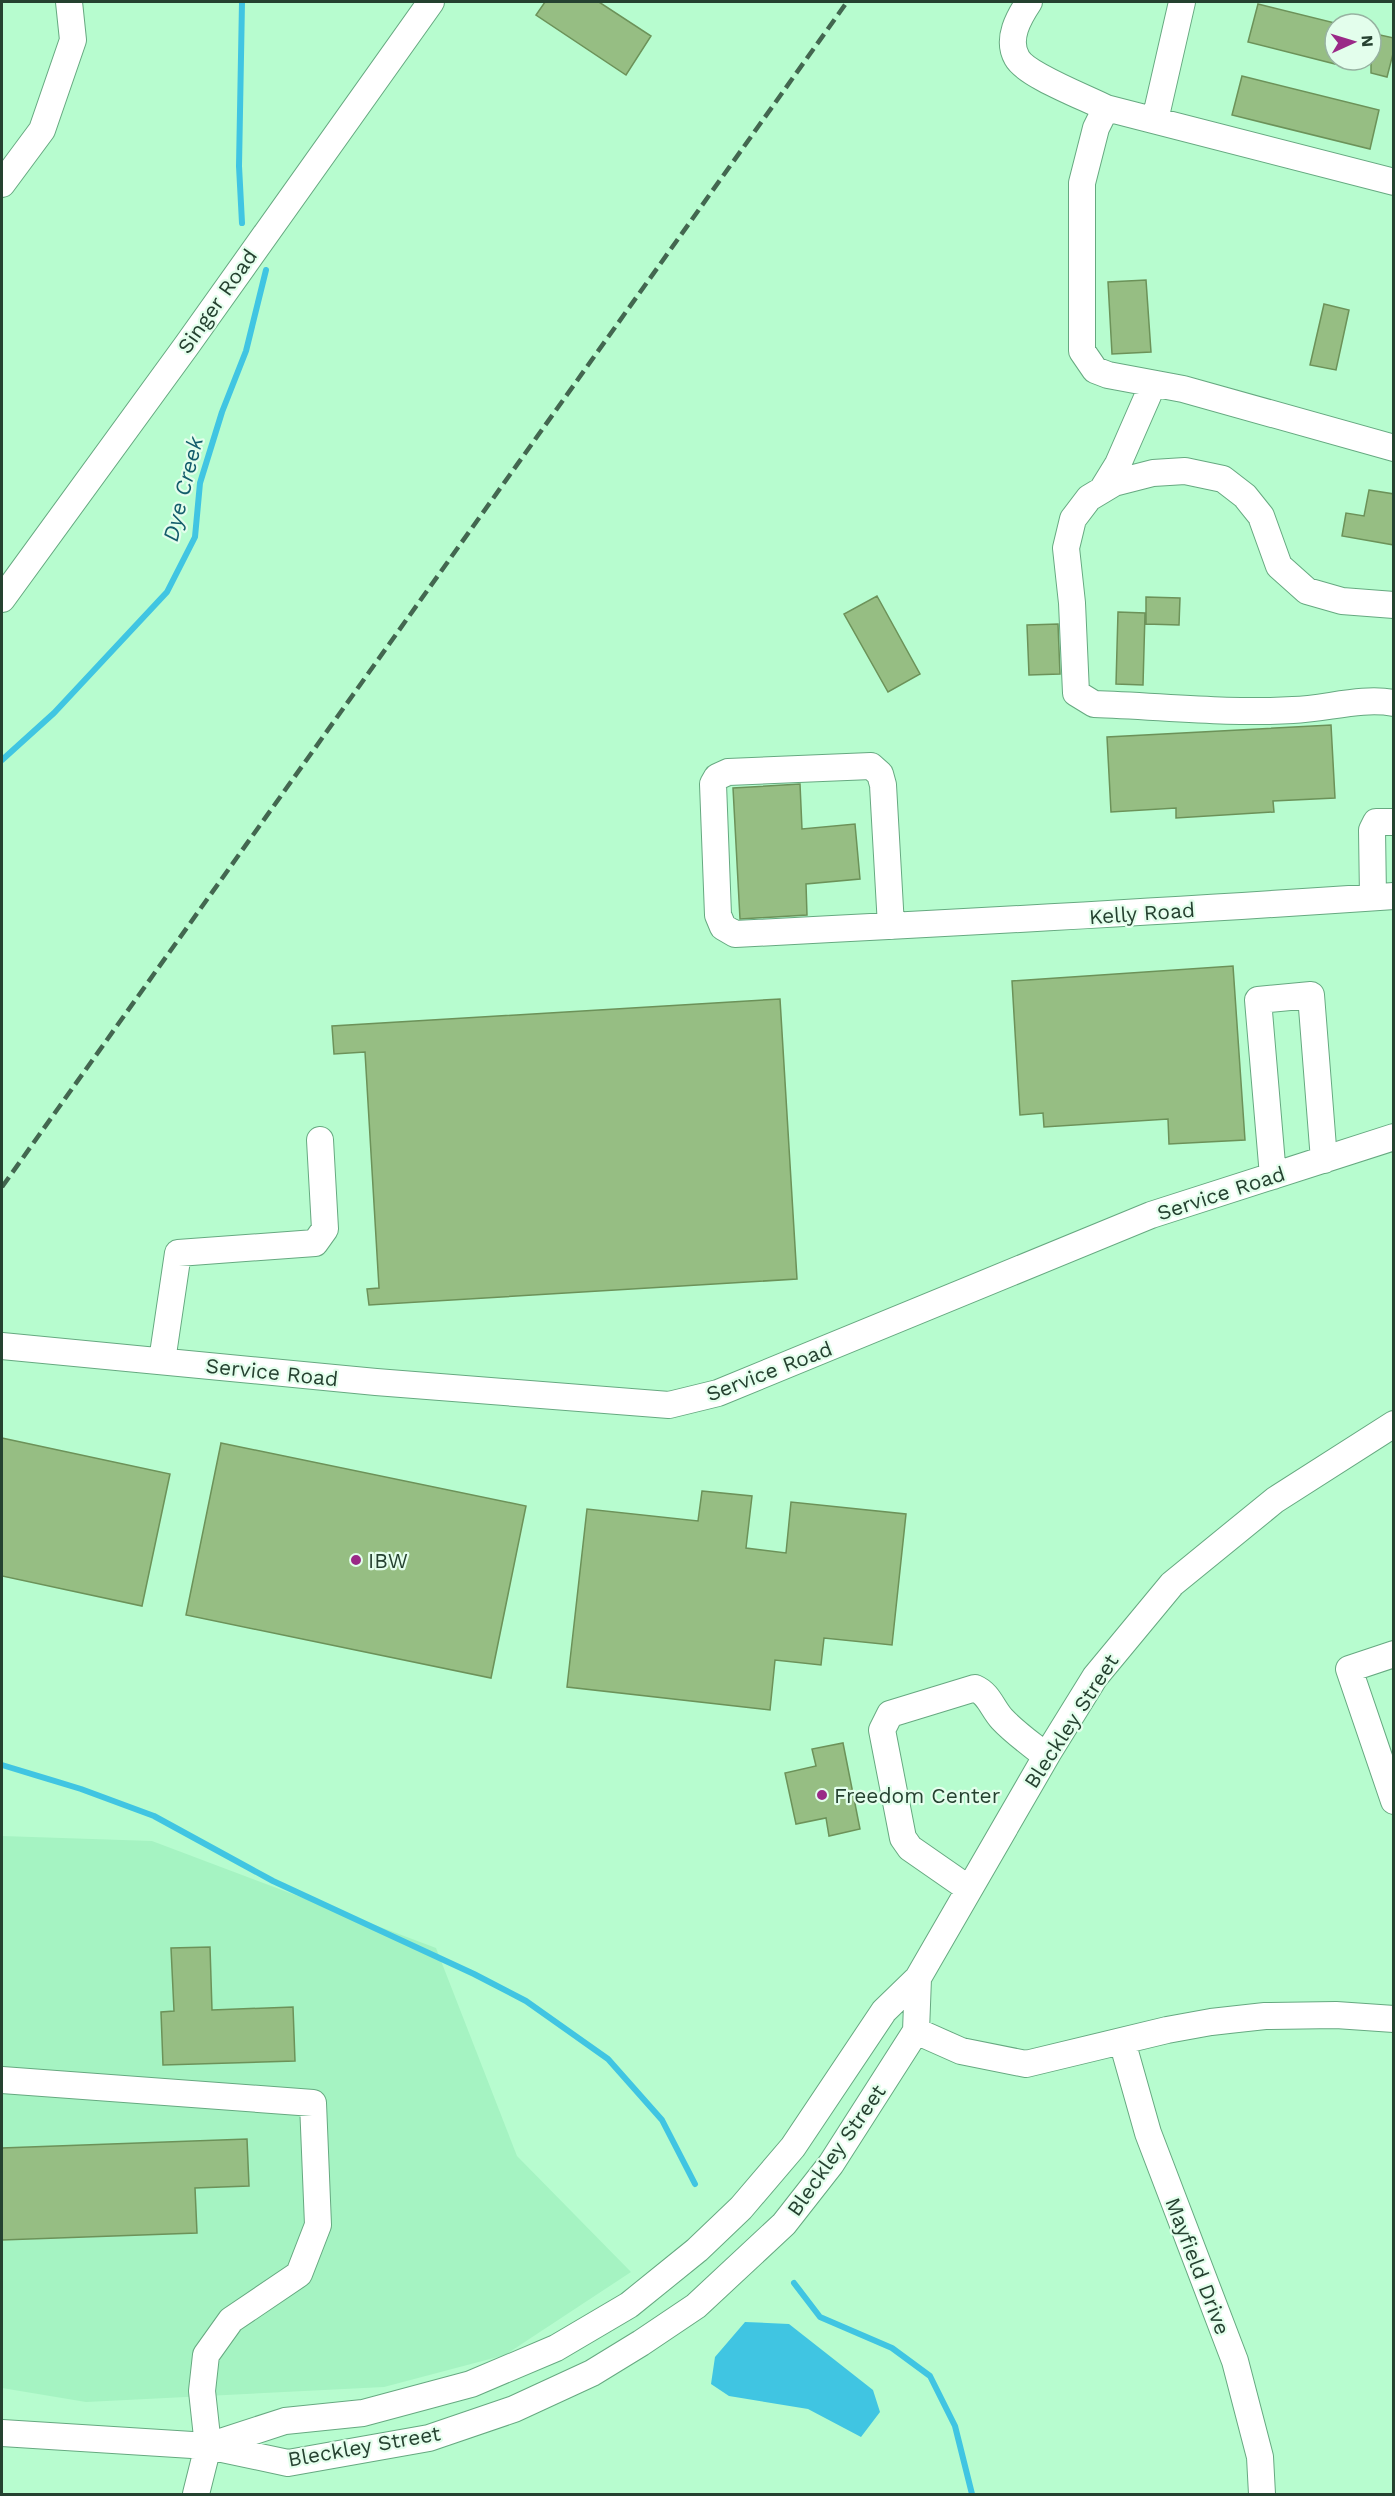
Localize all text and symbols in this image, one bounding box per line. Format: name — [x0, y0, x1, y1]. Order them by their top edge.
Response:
north arrow — [1323, 12, 1383, 72]
text: N — [1358, 34, 1377, 48]
street label: Singer Road — [172, 244, 262, 358]
water label: Dye Creek — [158, 433, 208, 544]
street label: Kelly Road — [1088, 897, 1196, 929]
street label: Service Road — [1154, 1161, 1288, 1225]
street label: Service Road — [702, 1336, 836, 1406]
street label: Service Road — [205, 1353, 339, 1391]
place label: IBW — [368, 1548, 408, 1573]
marker: IBW — [349, 1553, 363, 1567]
street label: Bleckley Street — [1018, 1649, 1124, 1793]
place label: Freedom Center — [834, 1783, 1001, 1808]
marker: Freedom Center — [815, 1788, 829, 1802]
street label: Bleckley Street — [781, 2079, 891, 2221]
street label: Mayfield Drive — [1160, 2194, 1236, 2338]
street label: Bleckley Street — [286, 2420, 443, 2472]

